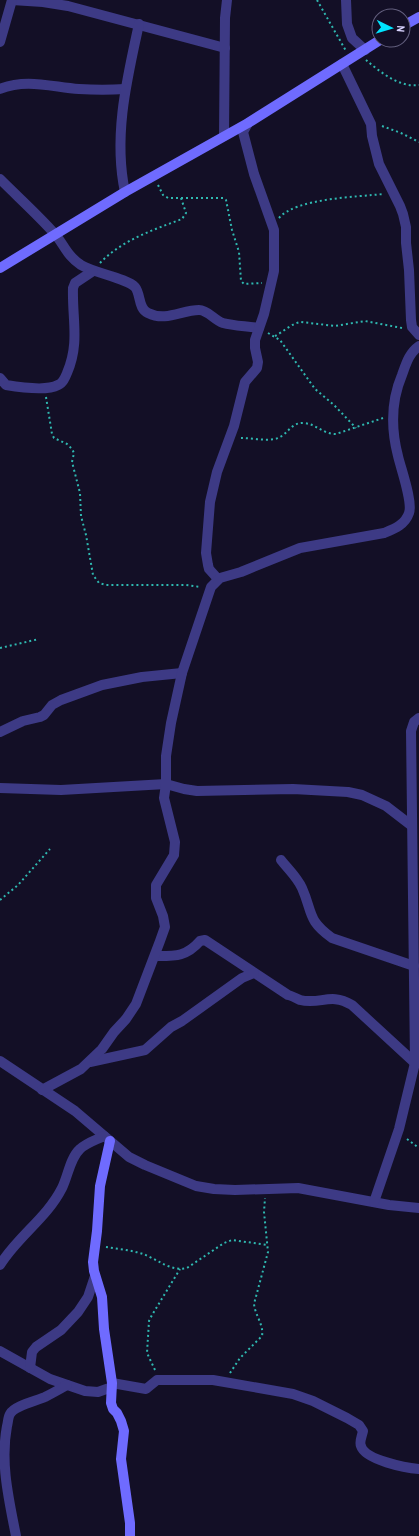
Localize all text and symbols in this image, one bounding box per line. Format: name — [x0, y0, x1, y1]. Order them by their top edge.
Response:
north arrow — [371, 8, 411, 48]
text: N — [394, 25, 408, 33]

